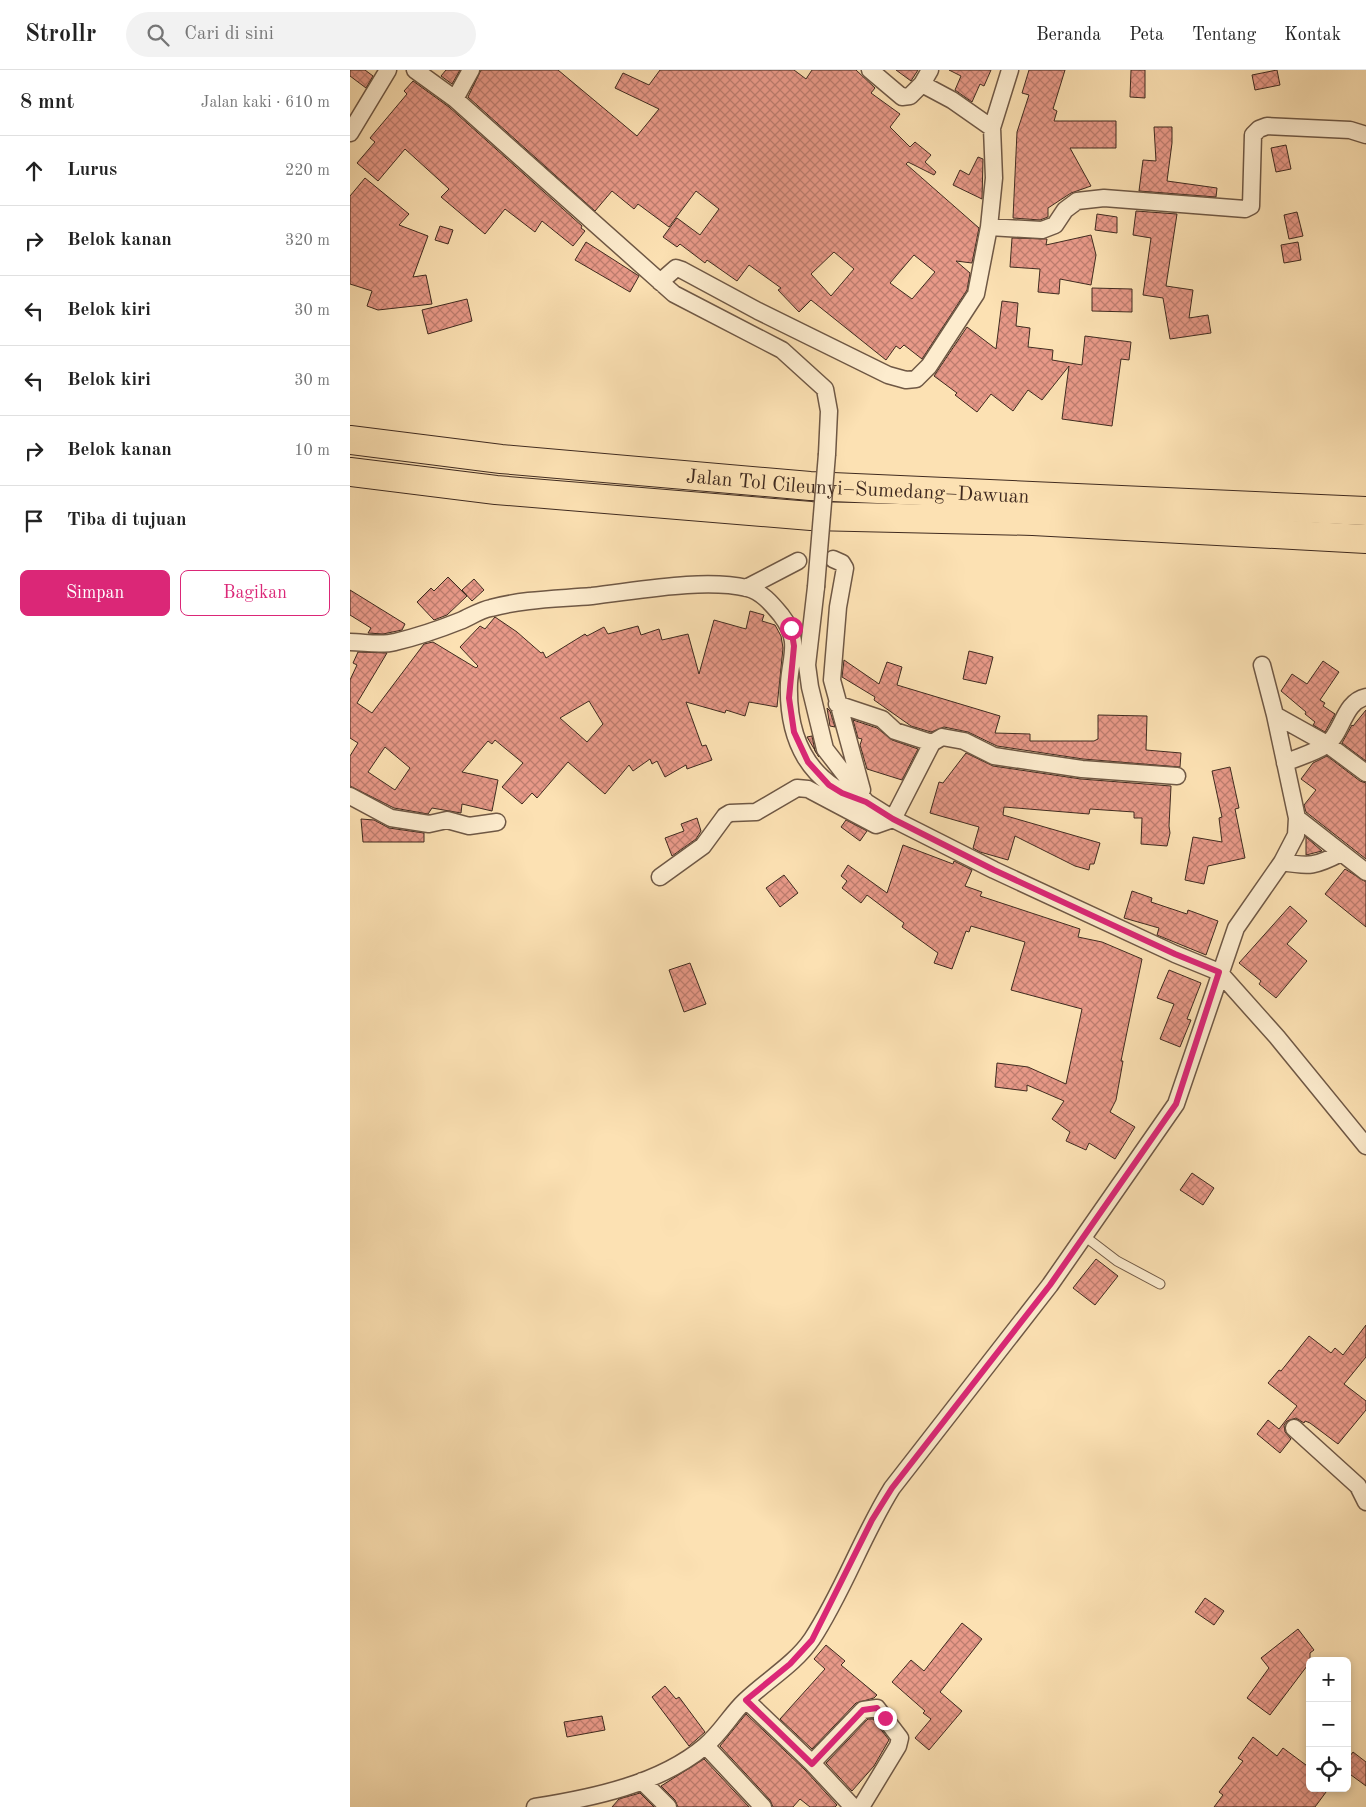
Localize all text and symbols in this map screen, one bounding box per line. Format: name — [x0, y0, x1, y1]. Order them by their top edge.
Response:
search box — [126, 12, 476, 57]
icon: search — [144, 21, 172, 49]
text: Strollr — [25, 23, 96, 47]
text: Cari di sini — [184, 25, 274, 44]
text: Beranda — [1036, 26, 1101, 44]
text: Peta — [1129, 26, 1164, 44]
text: Tentang — [1192, 26, 1256, 44]
text: Kontak — [1284, 26, 1341, 44]
text: 8 mnt — [20, 92, 74, 113]
text: Jalan kaki · 610 m — [201, 95, 330, 111]
icon: ahead — [20, 157, 48, 185]
text: Lurus — [67, 161, 117, 180]
text: 220 m — [285, 163, 330, 179]
icon: right — [20, 227, 48, 255]
text: Belok kanan — [67, 231, 172, 250]
text: 320 m — [285, 233, 330, 249]
icon: left — [20, 297, 48, 325]
text: Belok kiri — [67, 301, 151, 320]
text: 30 m — [294, 303, 330, 319]
icon: left — [20, 367, 48, 395]
text: Belok kiri — [67, 371, 151, 390]
text: 30 m — [294, 373, 330, 389]
icon: right — [20, 437, 48, 465]
text: Belok kanan — [67, 441, 172, 460]
text: 10 m — [294, 443, 330, 459]
street label: Jalan Tol Cileunyi–Sumedang–Dawuan — [685, 467, 1030, 508]
icon: arrive — [20, 507, 48, 535]
text: Tiba di tujuan — [67, 511, 187, 530]
button: Simpan — [20, 570, 170, 616]
button: Bagikan — [180, 570, 330, 616]
route start — [780, 617, 803, 640]
map controls — [1306, 1657, 1351, 1792]
button: + — [1306, 1657, 1351, 1702]
button: − — [1306, 1702, 1351, 1747]
route end — [874, 1707, 897, 1730]
button: locate — [1306, 1747, 1351, 1792]

